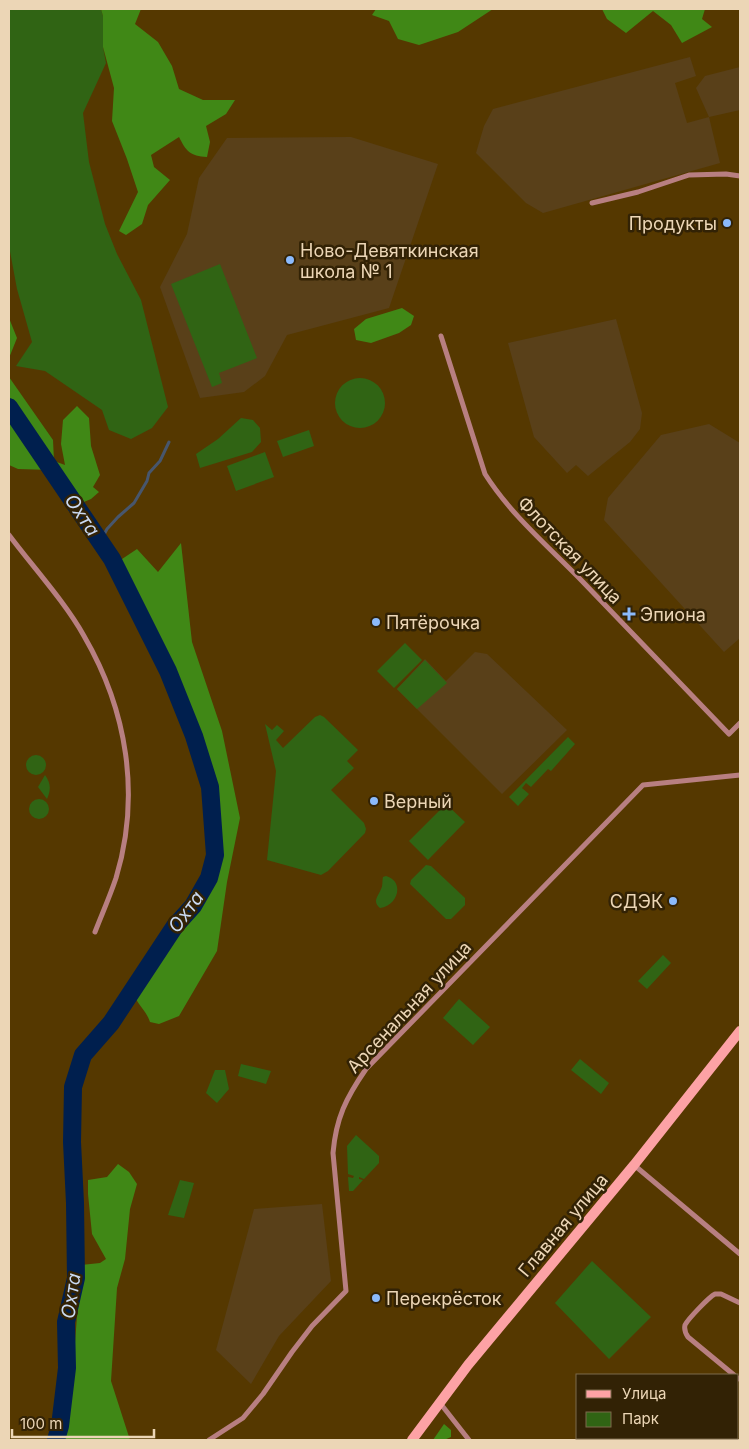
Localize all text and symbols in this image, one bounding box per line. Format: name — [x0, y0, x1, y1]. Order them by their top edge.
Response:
place label: Продукты — [629, 213, 717, 234]
marker: Продукты — [721, 217, 733, 229]
place label: Ново-Девяткинская школа № 1 — [300, 240, 479, 282]
marker: Ново-Девяткинская школа № 1 — [284, 254, 296, 266]
water label: Охта — [60, 490, 105, 541]
street label: Флотская улица — [514, 492, 626, 608]
place label: Эпиона — [640, 604, 706, 625]
marker: Эпиона — [622, 607, 636, 621]
place label: Пятёрочка — [386, 612, 480, 633]
marker: Пятёрочка — [370, 616, 382, 628]
place label: Верный — [384, 791, 452, 812]
marker: Верный — [368, 795, 380, 807]
water label: Охта — [163, 886, 209, 937]
place label: СДЭК — [610, 891, 663, 912]
marker: СДЭК — [667, 895, 679, 907]
street label: Арсенальная улица — [343, 937, 475, 1077]
street label: Главная улица — [514, 1169, 612, 1281]
water label: Охта — [56, 1271, 86, 1320]
place label: Перекрёсток — [386, 1288, 502, 1309]
marker: Перекрёсток — [370, 1292, 382, 1304]
legend — [576, 1374, 739, 1439]
text: Улица — [622, 1384, 666, 1403]
scale bar — [12, 1406, 155, 1438]
text: Парк — [622, 1409, 659, 1428]
text: 100 m — [20, 1414, 62, 1433]

